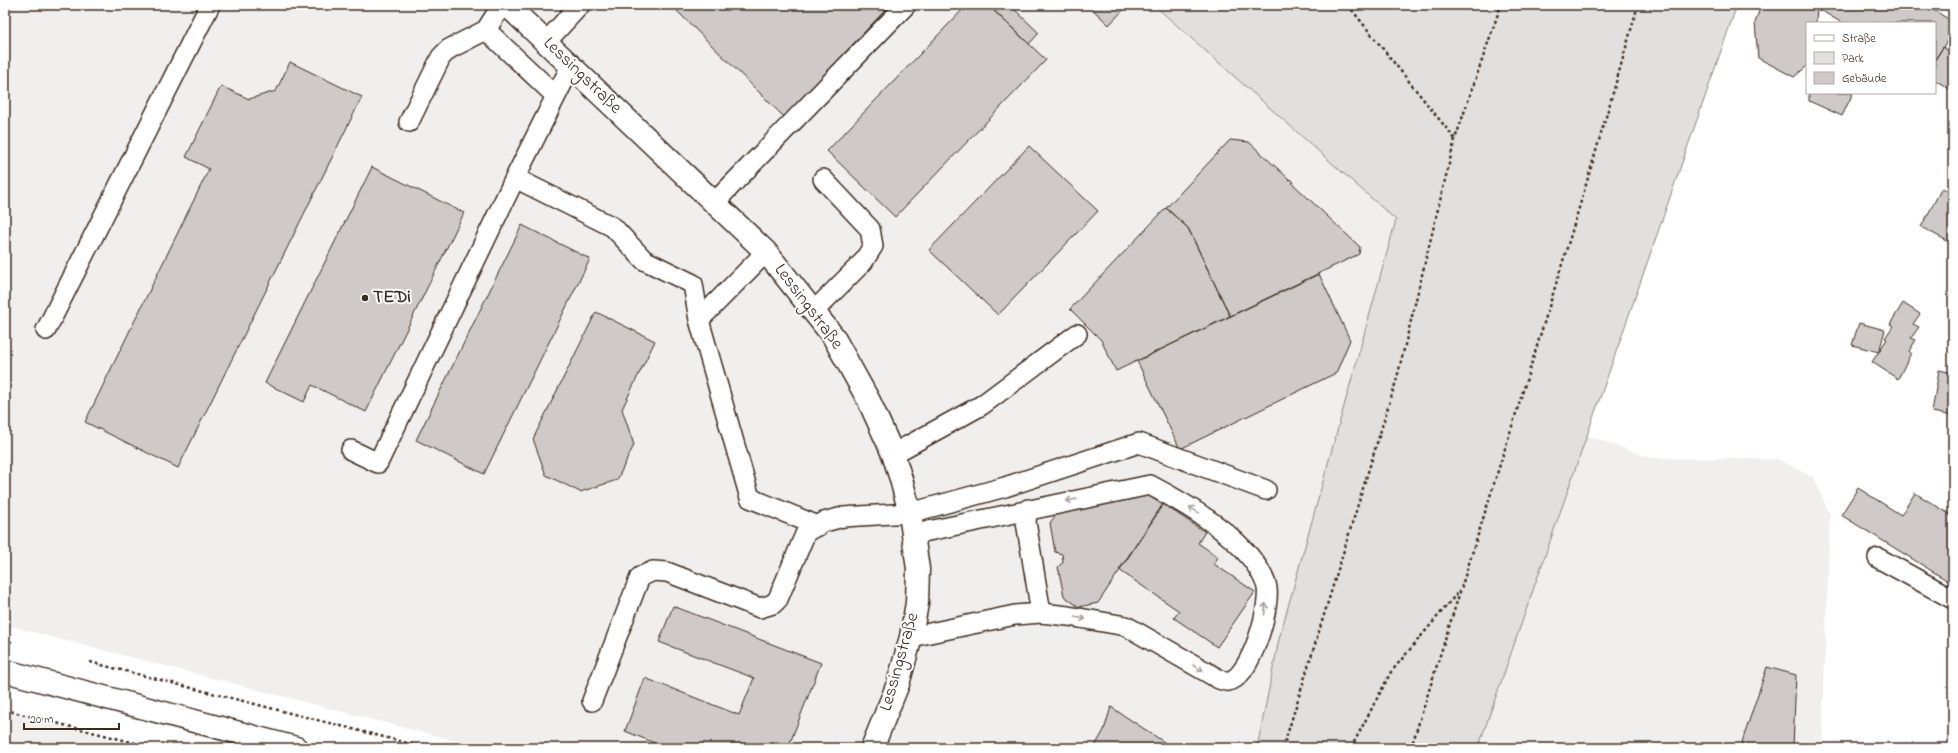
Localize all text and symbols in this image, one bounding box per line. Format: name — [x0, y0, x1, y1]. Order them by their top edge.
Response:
legend — [1806, 22, 1936, 94]
text: Straße — [1842, 30, 1876, 48]
street label: Lessingstraße — [536, 31, 628, 122]
text: Park — [1842, 50, 1864, 68]
text: Gebäude — [1842, 70, 1887, 88]
street label: Lessingstraße — [766, 259, 849, 357]
place label: TEDi — [373, 285, 411, 311]
marker: TEDi — [360, 293, 370, 303]
one-way arrow — [1066, 496, 1079, 504]
one-way arrow — [1188, 506, 1200, 514]
one-way arrow — [1262, 603, 1269, 616]
street label: Lessingstraße — [874, 609, 928, 715]
one-way arrow — [1073, 614, 1086, 622]
one-way arrow — [1192, 664, 1204, 672]
scale bar — [24, 705, 119, 731]
text: 20 m — [30, 711, 53, 729]

